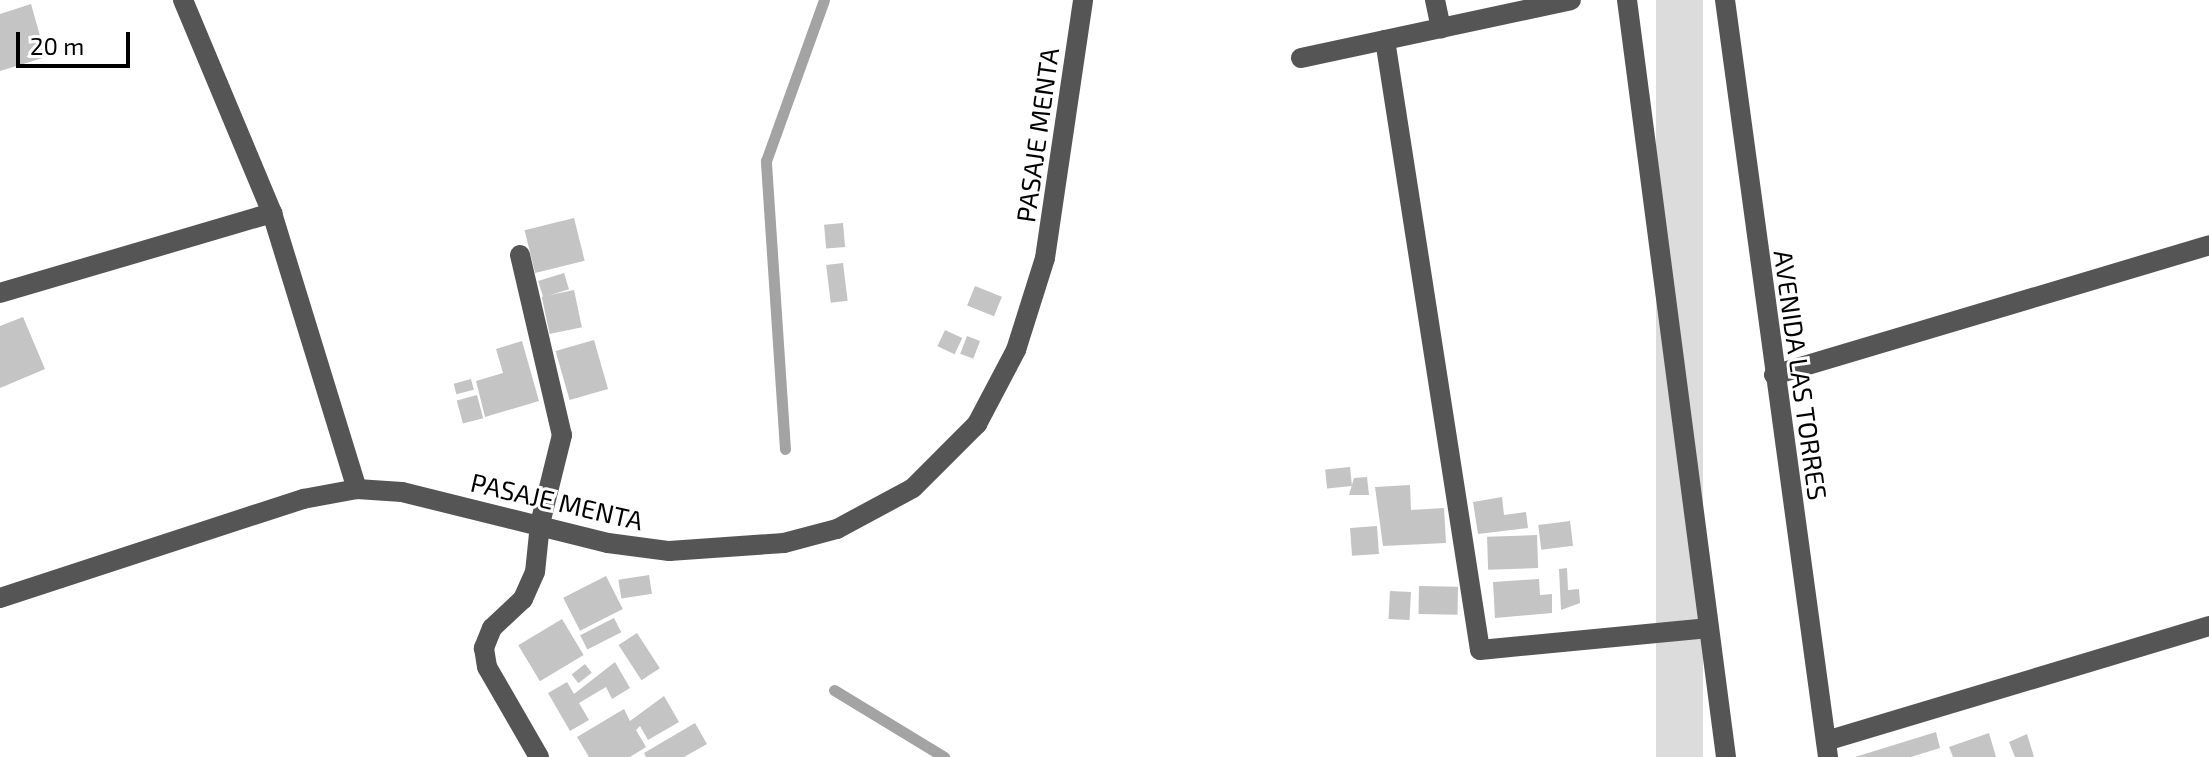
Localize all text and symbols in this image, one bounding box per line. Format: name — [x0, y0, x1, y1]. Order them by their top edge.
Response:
scale bar — [20, 16, 134, 66]
text: 20 m — [30, 31, 84, 60]
street label: PASAJE MENTA — [1009, 46, 1065, 224]
street label: AVENIDA LAS TORRES — [1768, 247, 1834, 503]
street label: PASAJE MENTA — [468, 466, 646, 536]

